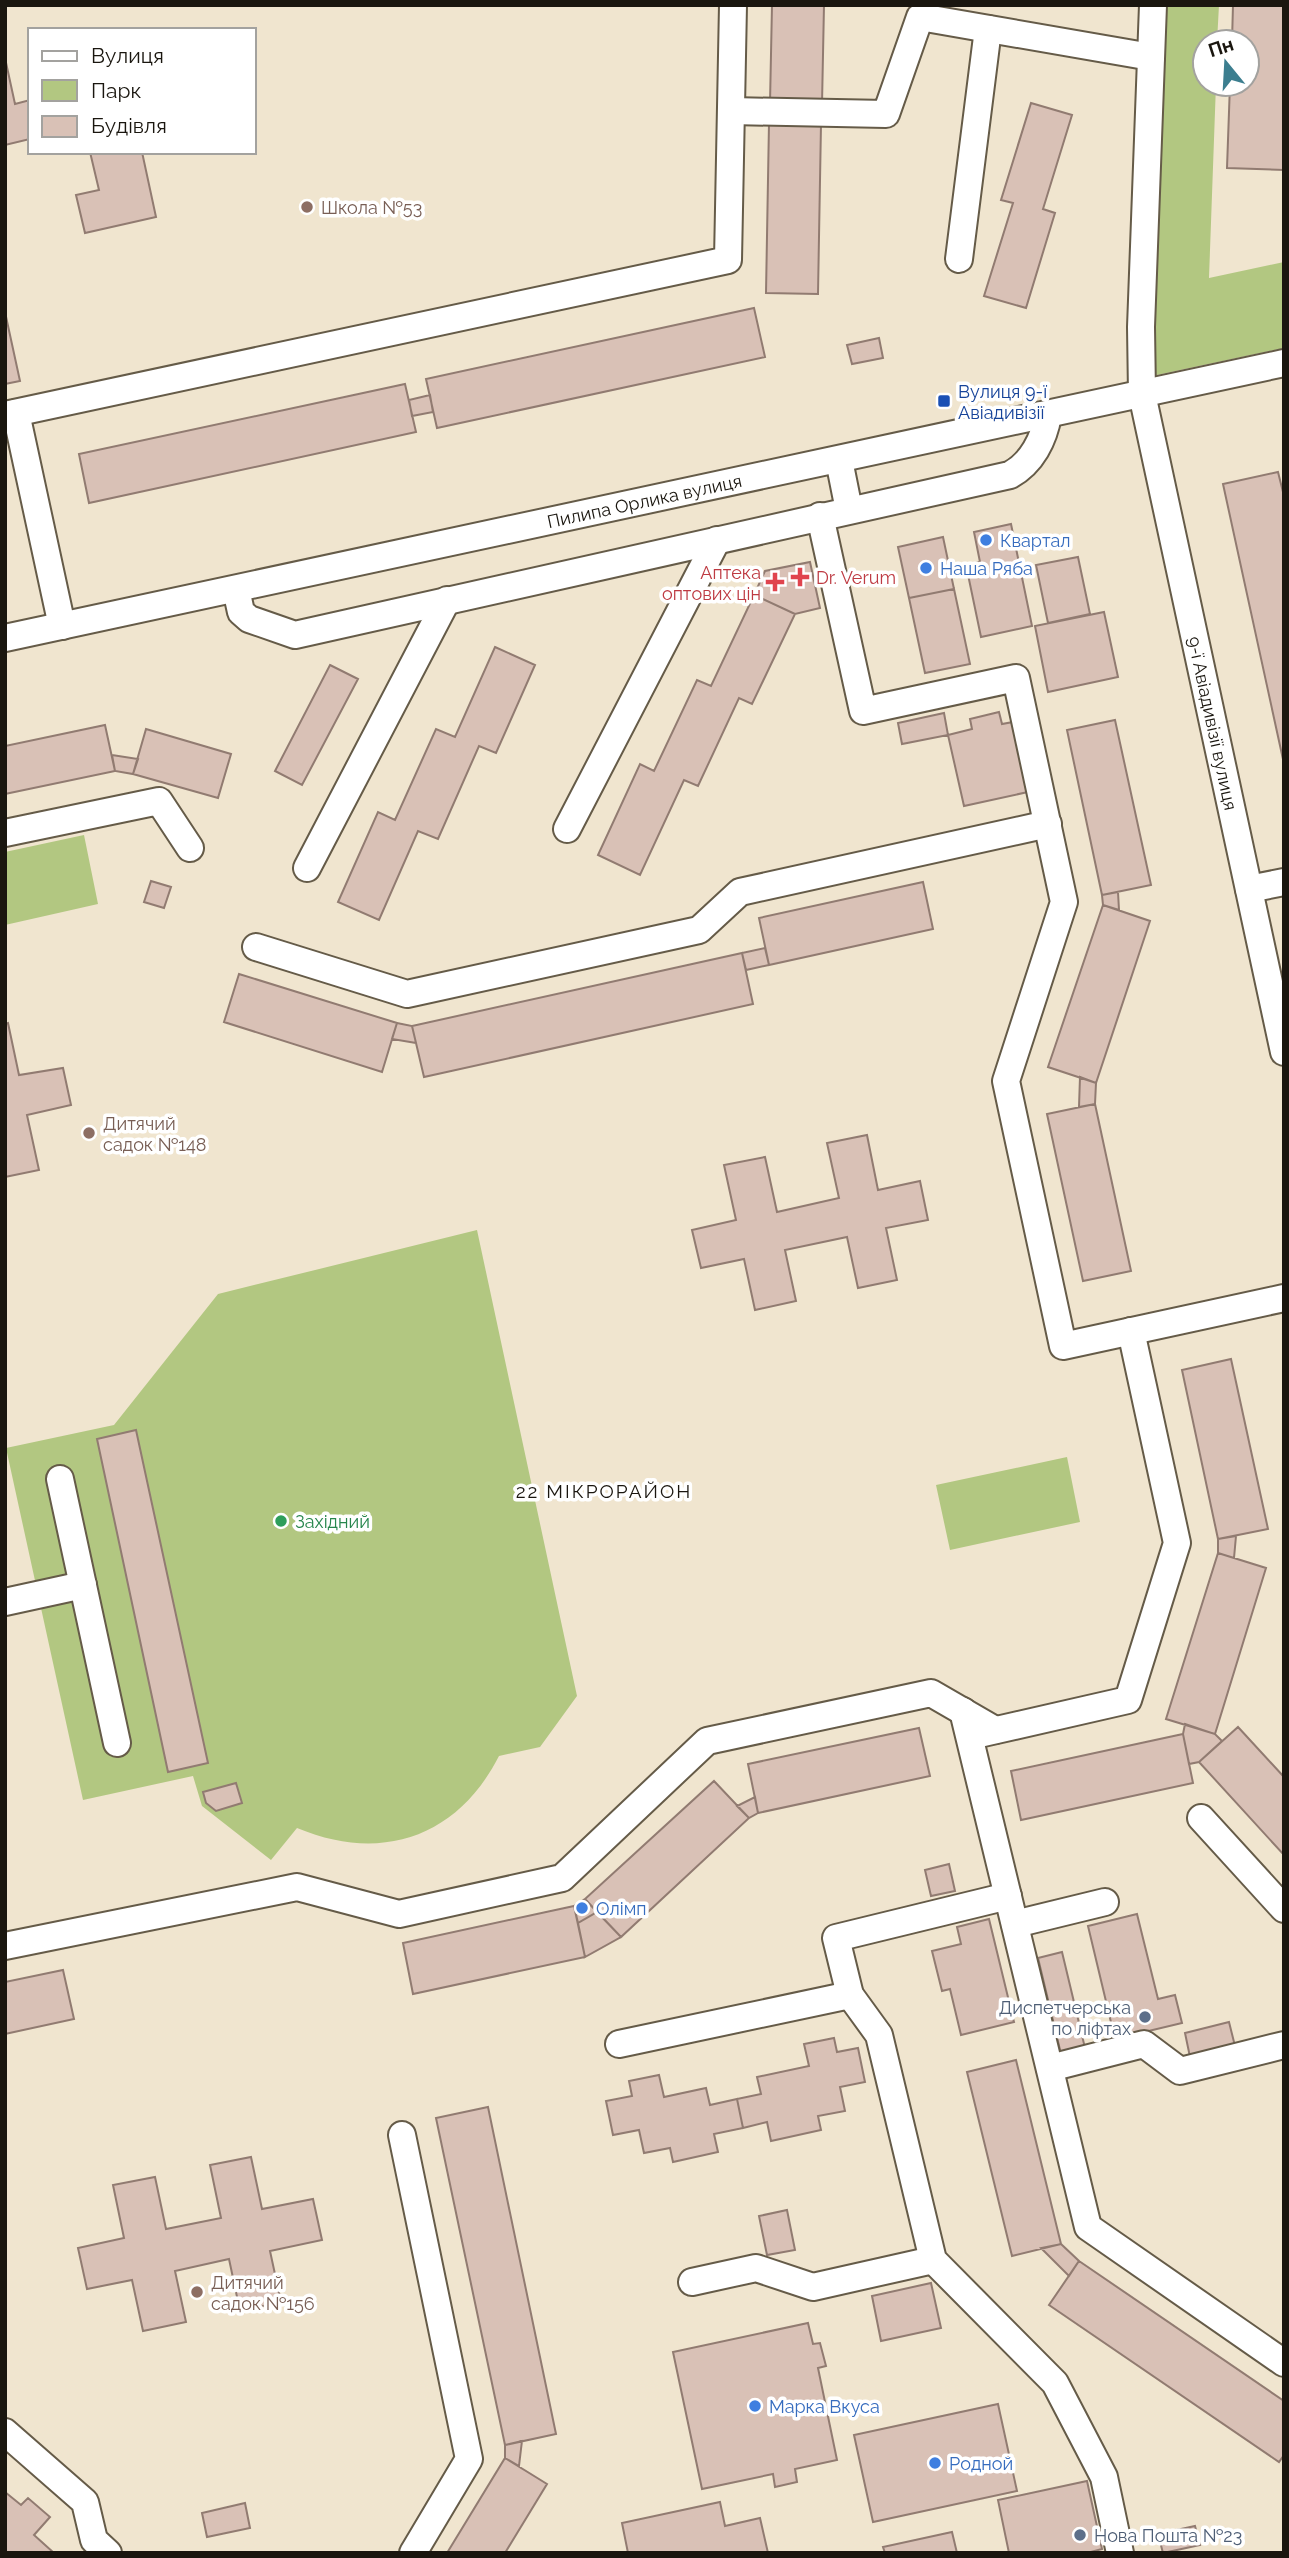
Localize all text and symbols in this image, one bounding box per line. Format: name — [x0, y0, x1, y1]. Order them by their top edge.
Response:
legend — [28, 28, 256, 154]
north arrow — [1191, 28, 1261, 98]
text: Пн — [1205, 32, 1236, 61]
text: Вулиця — [91, 43, 164, 68]
text: Парк — [91, 78, 141, 103]
text: Будівля — [91, 113, 167, 138]
place label: Школа №53 — [321, 197, 422, 218]
marker: Школа №53 — [299, 199, 315, 215]
place label: Вулиця 9-ї Авіадивізії — [958, 381, 1047, 423]
marker: Вулиця 9-ї Авіадивізії — [936, 393, 952, 409]
street label: Пилипа Орлика вулиця — [545, 469, 744, 532]
place label: Квартал — [1000, 530, 1071, 551]
marker: Квартал — [978, 532, 994, 548]
place label: Наша Ряба — [940, 558, 1033, 579]
marker: Наша Ряба — [918, 560, 934, 576]
place label: Аптека оптових цін — [662, 562, 761, 604]
marker: Dr. Verum — [790, 567, 810, 587]
place label: Dr. Verum — [816, 567, 896, 588]
marker: Аптека оптових цін — [767, 574, 783, 590]
street label: 9-ї Авіадивізії вулиця — [1184, 634, 1242, 812]
place label: Дитячий садок №148 — [103, 1113, 207, 1155]
marker: Дитячий садок №148 — [81, 1125, 97, 1141]
district label: 22 МІКРОРАЙОН — [516, 1480, 692, 1502]
place label: Західний — [295, 1511, 370, 1532]
marker: Західний — [273, 1513, 289, 1529]
place label: Олімп — [596, 1898, 647, 1919]
marker: Олімп — [574, 1900, 590, 1916]
place label: Диспетчерська по ліфтах — [999, 1997, 1131, 2039]
marker: Диспетчерська по ліфтах — [1137, 2009, 1153, 2025]
place label: Дитячий садок №156 — [211, 2272, 315, 2314]
marker: Дитячий садок №156 — [189, 2284, 205, 2300]
place label: Марка Вкуса — [769, 2396, 880, 2417]
marker: Марка Вкуса — [747, 2398, 763, 2414]
place label: Родной — [949, 2453, 1013, 2474]
marker: Родной — [927, 2455, 943, 2471]
place label: Нова Пошта №23 — [1094, 2525, 1242, 2546]
marker: Нова Пошта №23 — [1072, 2527, 1088, 2543]

